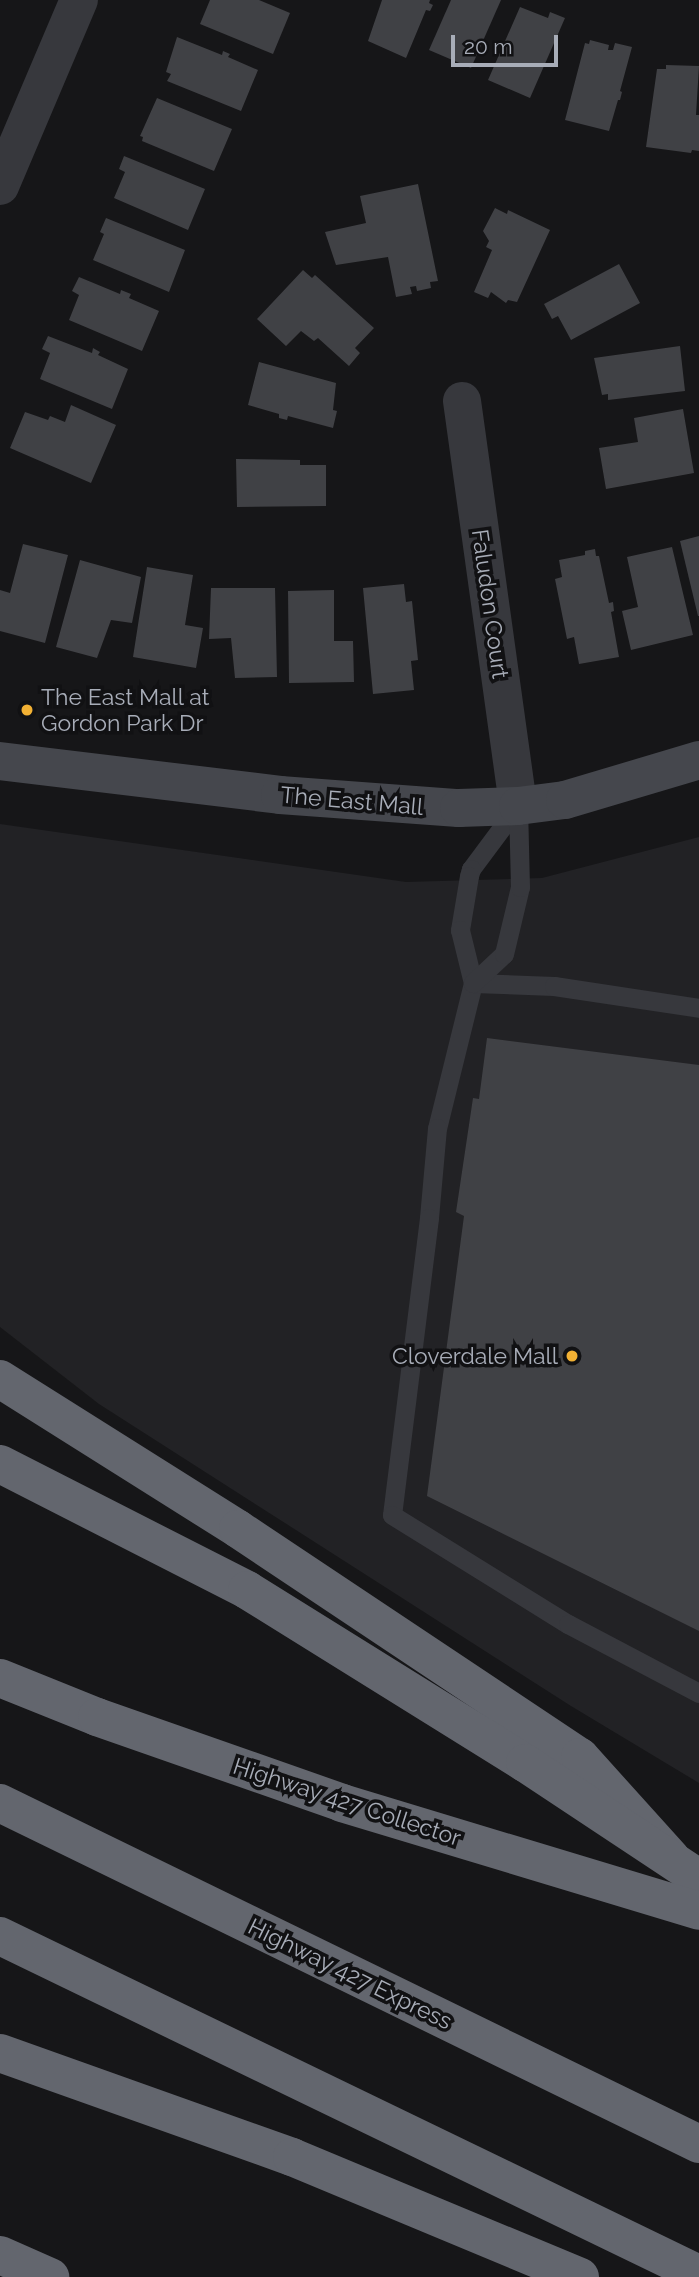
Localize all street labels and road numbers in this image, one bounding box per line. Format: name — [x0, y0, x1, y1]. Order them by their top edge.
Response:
street label: Faludon Court — [466, 527, 514, 681]
street label: The East Mall — [280, 781, 424, 821]
street label: Highway 427 Collector — [229, 1752, 465, 1852]
street label: Highway 427 Express — [243, 1912, 457, 2036]

